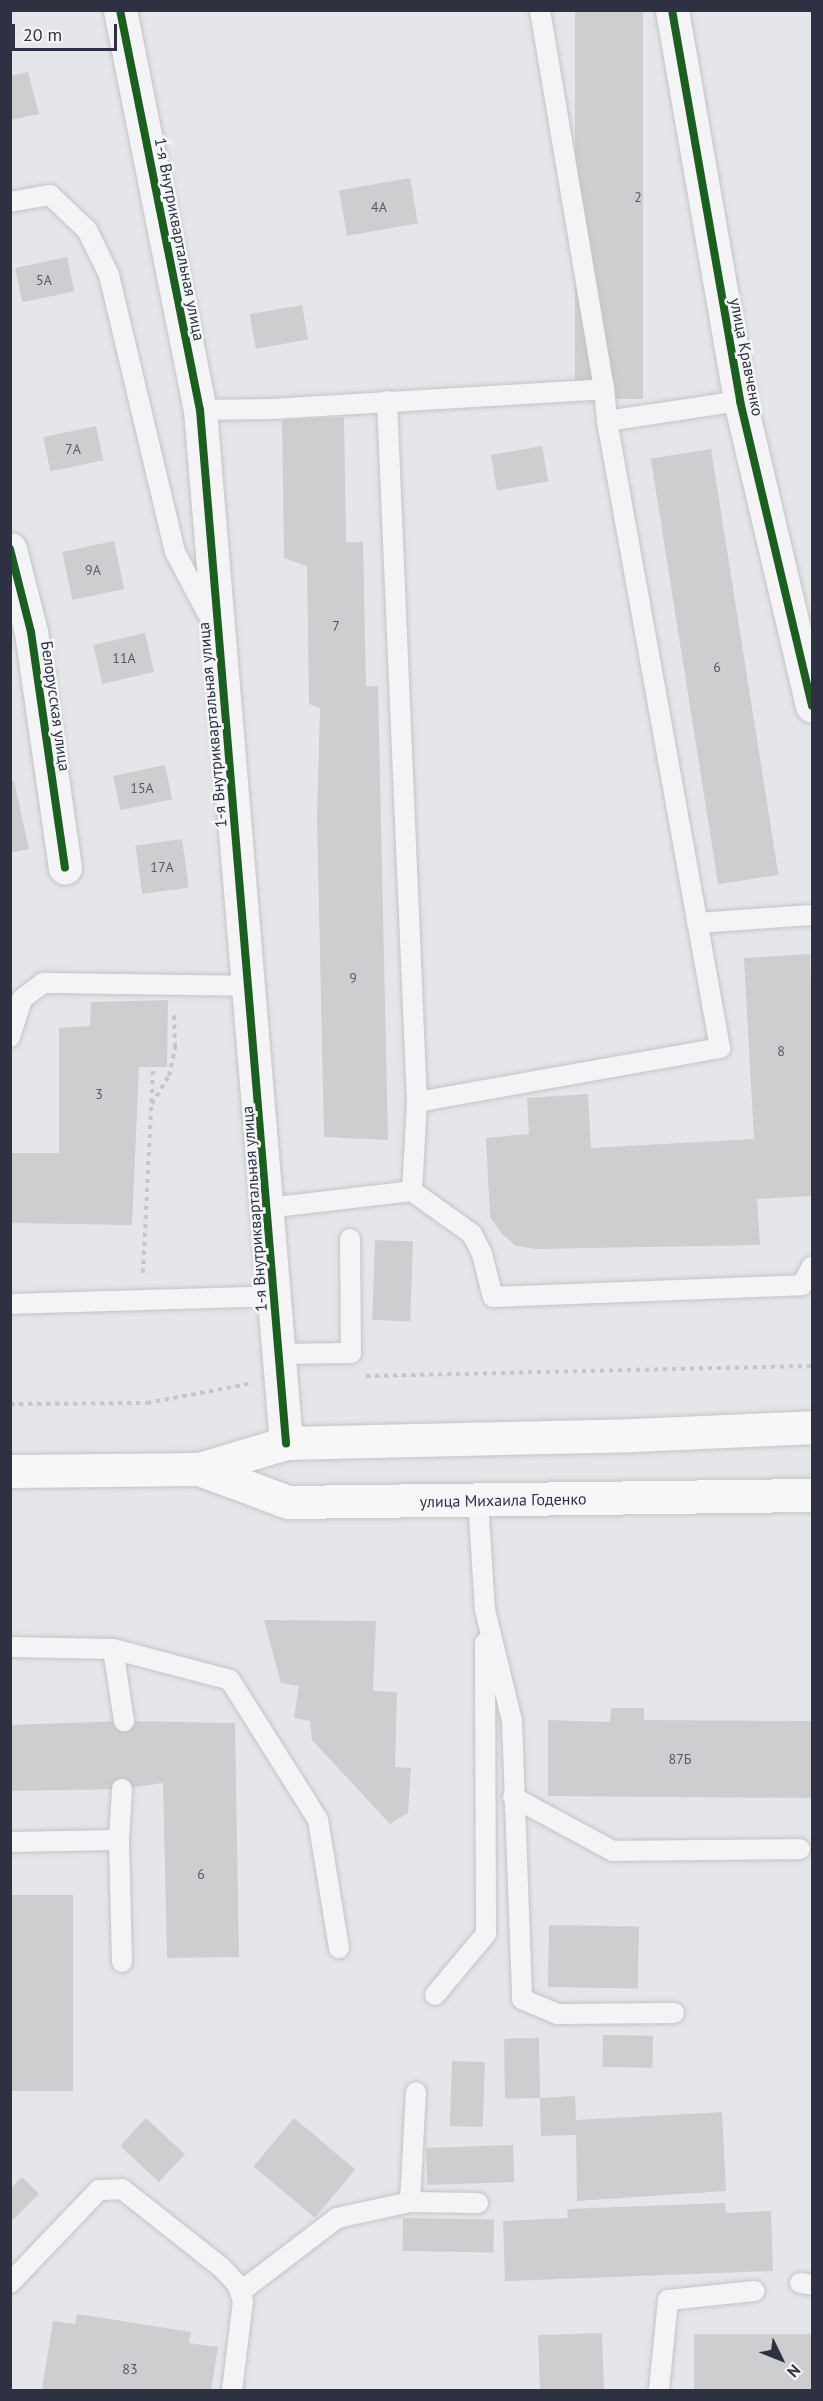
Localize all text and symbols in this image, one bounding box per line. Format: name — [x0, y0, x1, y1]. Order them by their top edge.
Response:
scale bar — [15, 12, 120, 50]
text: 20 m — [23, 23, 62, 46]
street label: 1-я Внутриквартальная улица — [151, 136, 209, 342]
house number: 2 — [634, 189, 642, 205]
house number: 4А — [371, 199, 387, 215]
house number: 5А — [36, 272, 52, 288]
street label: улица Кравченко — [726, 296, 768, 418]
house number: 7А — [65, 441, 81, 457]
house number: 9А — [85, 562, 101, 578]
house number: 7 — [332, 618, 340, 634]
street label: 1-я Внутриквартальная улица — [193, 621, 231, 829]
street label: Белорусская улица — [37, 640, 75, 772]
house number: 11А — [112, 650, 136, 666]
house number: 6 — [713, 659, 721, 675]
house number: 15А — [130, 780, 154, 796]
house number: 17А — [150, 859, 174, 875]
house number: 9 — [349, 970, 357, 986]
house number: 8 — [777, 1043, 785, 1059]
house number: 3 — [95, 1086, 103, 1102]
street label: 1-я Внутриквартальная улица — [237, 1105, 271, 1313]
street label: улица Михаила Годенко — [419, 1489, 587, 1511]
house number: 87Б — [669, 1751, 691, 1767]
house number: 6 — [197, 1866, 205, 1882]
north arrow — [751, 2329, 811, 2389]
house number: 83 — [122, 2361, 138, 2377]
text: N — [783, 2361, 805, 2382]

